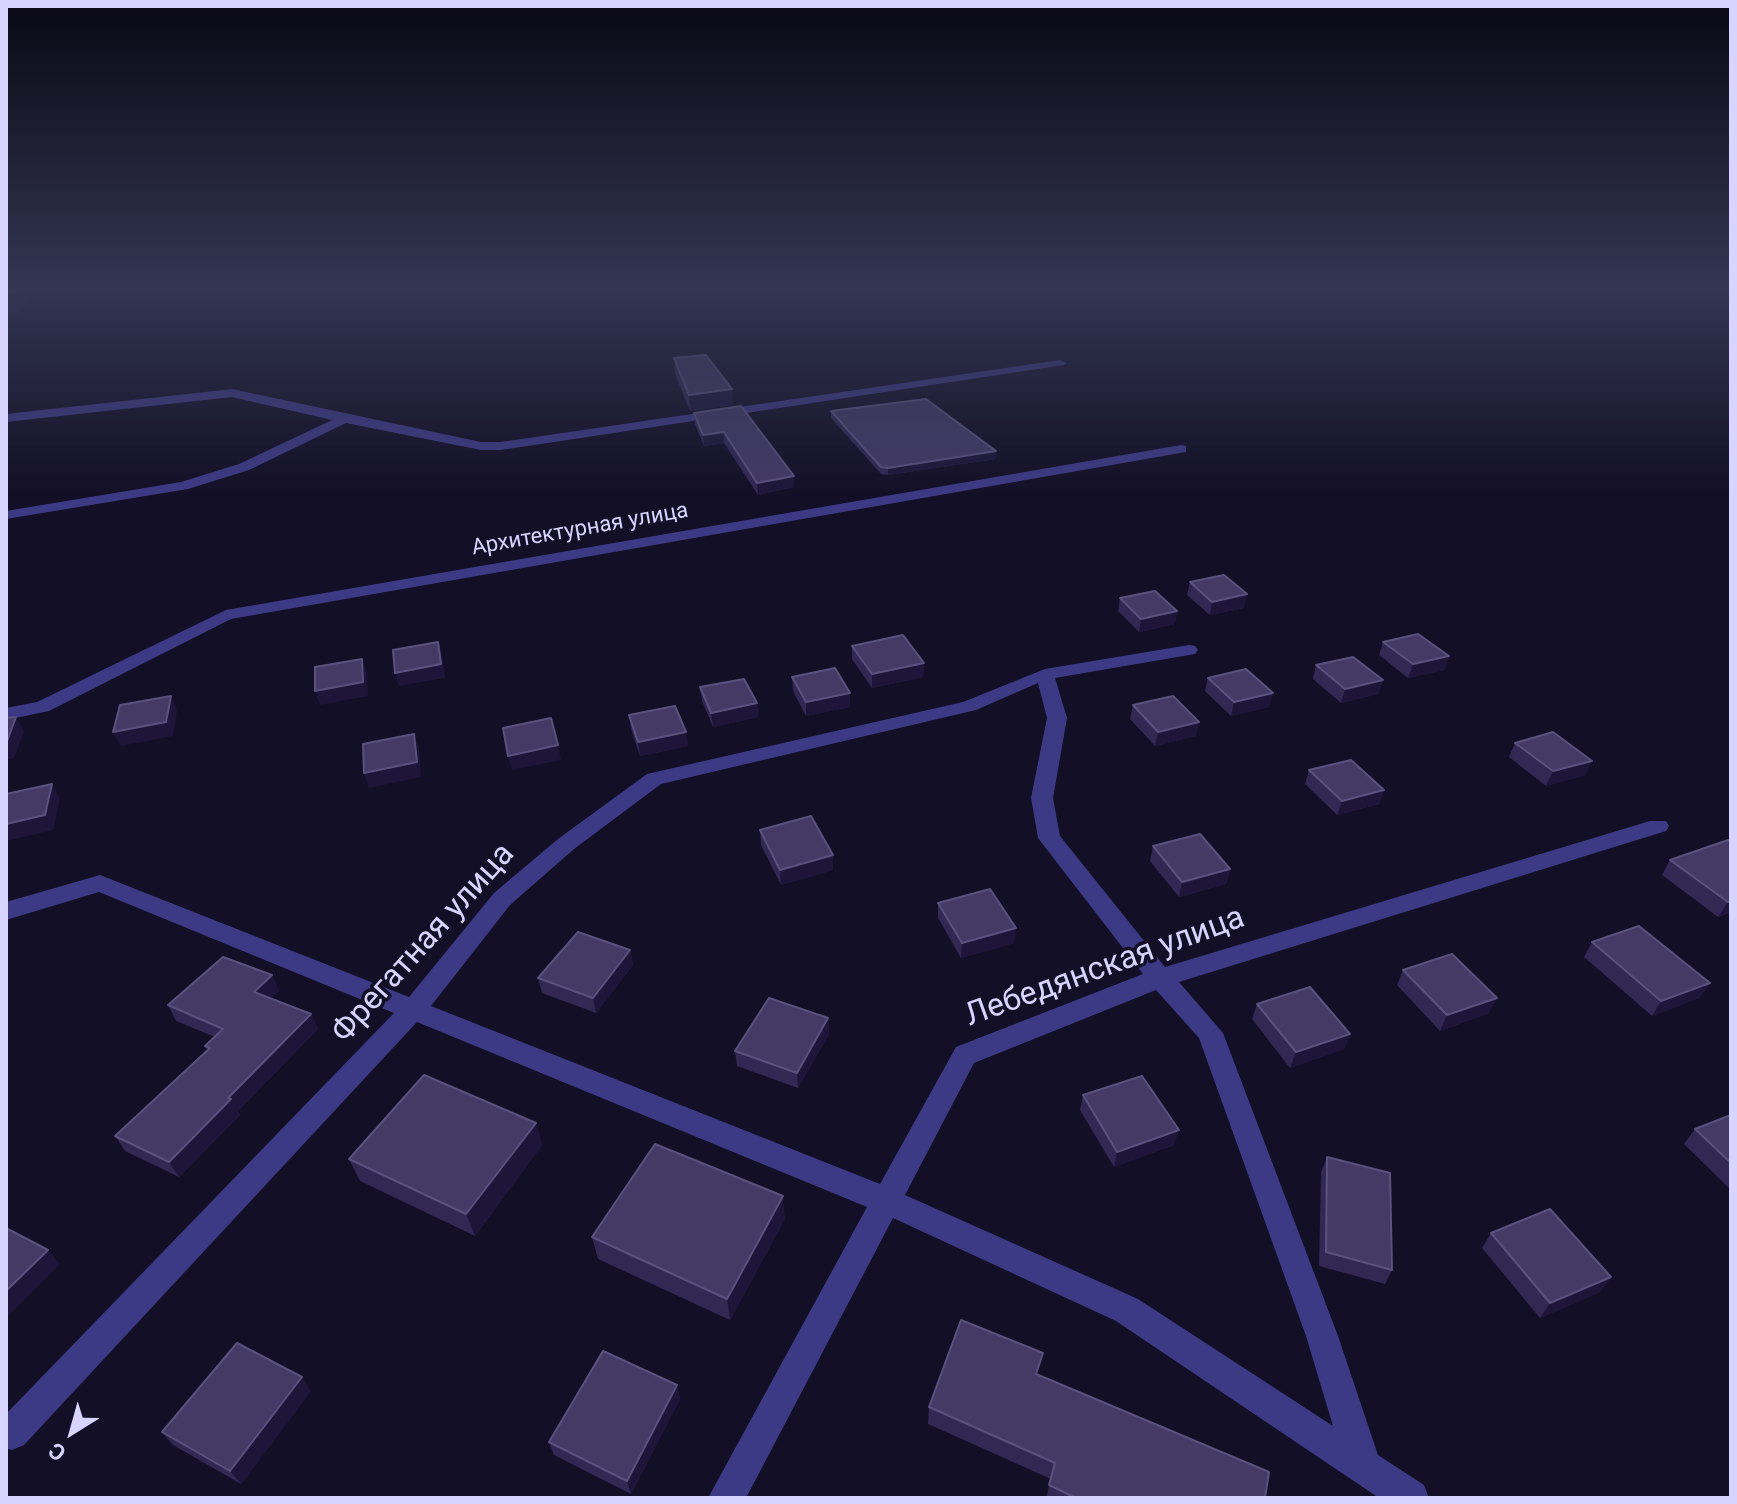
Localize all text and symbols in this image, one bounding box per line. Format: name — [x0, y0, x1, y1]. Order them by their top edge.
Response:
street label: Архитектурная улица — [470, 498, 690, 562]
street label: Фрегатная улица — [324, 836, 524, 1052]
street label: Лебедянская улица — [960, 900, 1250, 1036]
north arrow — [32, 1392, 112, 1472]
text: С — [44, 1437, 71, 1466]

